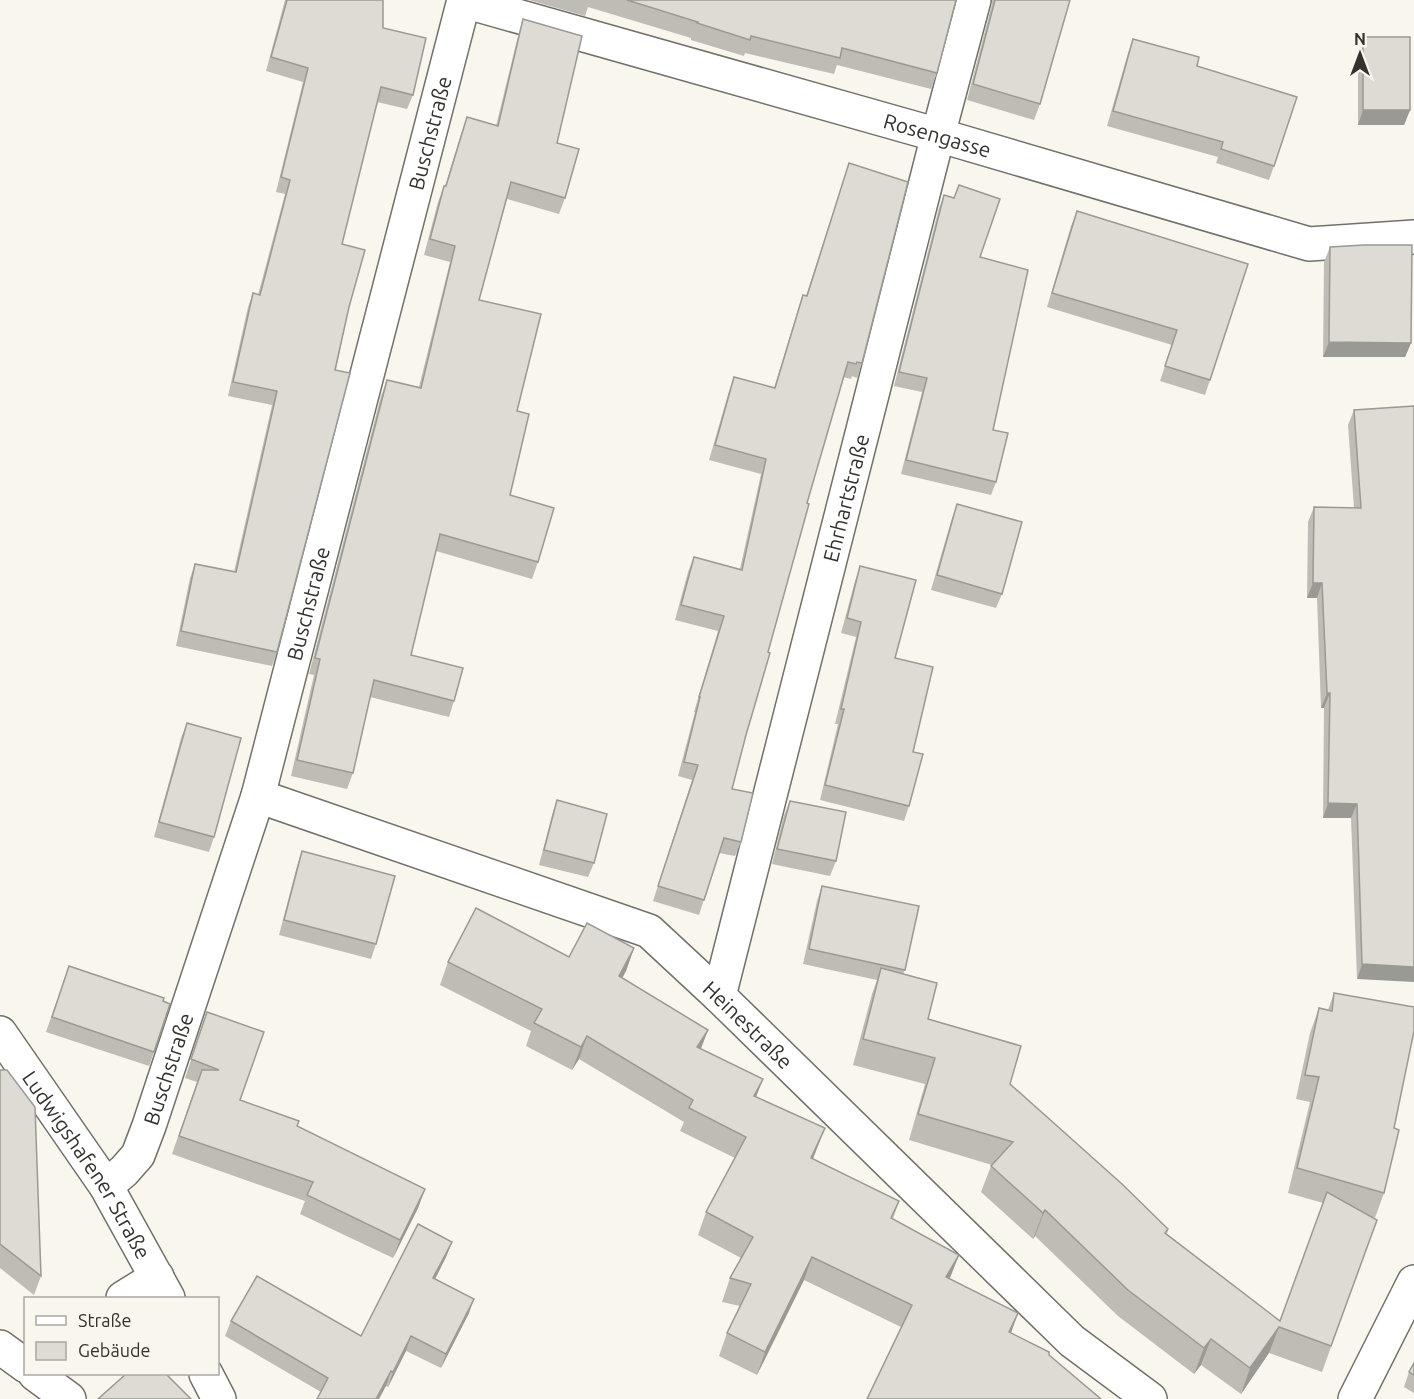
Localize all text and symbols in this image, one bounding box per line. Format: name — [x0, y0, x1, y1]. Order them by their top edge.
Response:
north arrow — [1330, 24, 1390, 84]
text: N — [1354, 30, 1366, 48]
street label: Buschstraße — [403, 74, 456, 193]
street label: Rosengasse — [881, 108, 994, 162]
street label: Ehrhartstraße — [818, 431, 874, 564]
street label: Buschstraße — [282, 544, 334, 663]
street label: Heinestraße — [698, 976, 798, 1073]
street label: Buschstraße — [138, 1010, 198, 1128]
street label: Ludwigshafener Straße — [18, 1066, 156, 1263]
legend — [24, 1297, 219, 1375]
text: Straße — [78, 1310, 131, 1330]
text: Gebäude — [78, 1340, 150, 1360]

